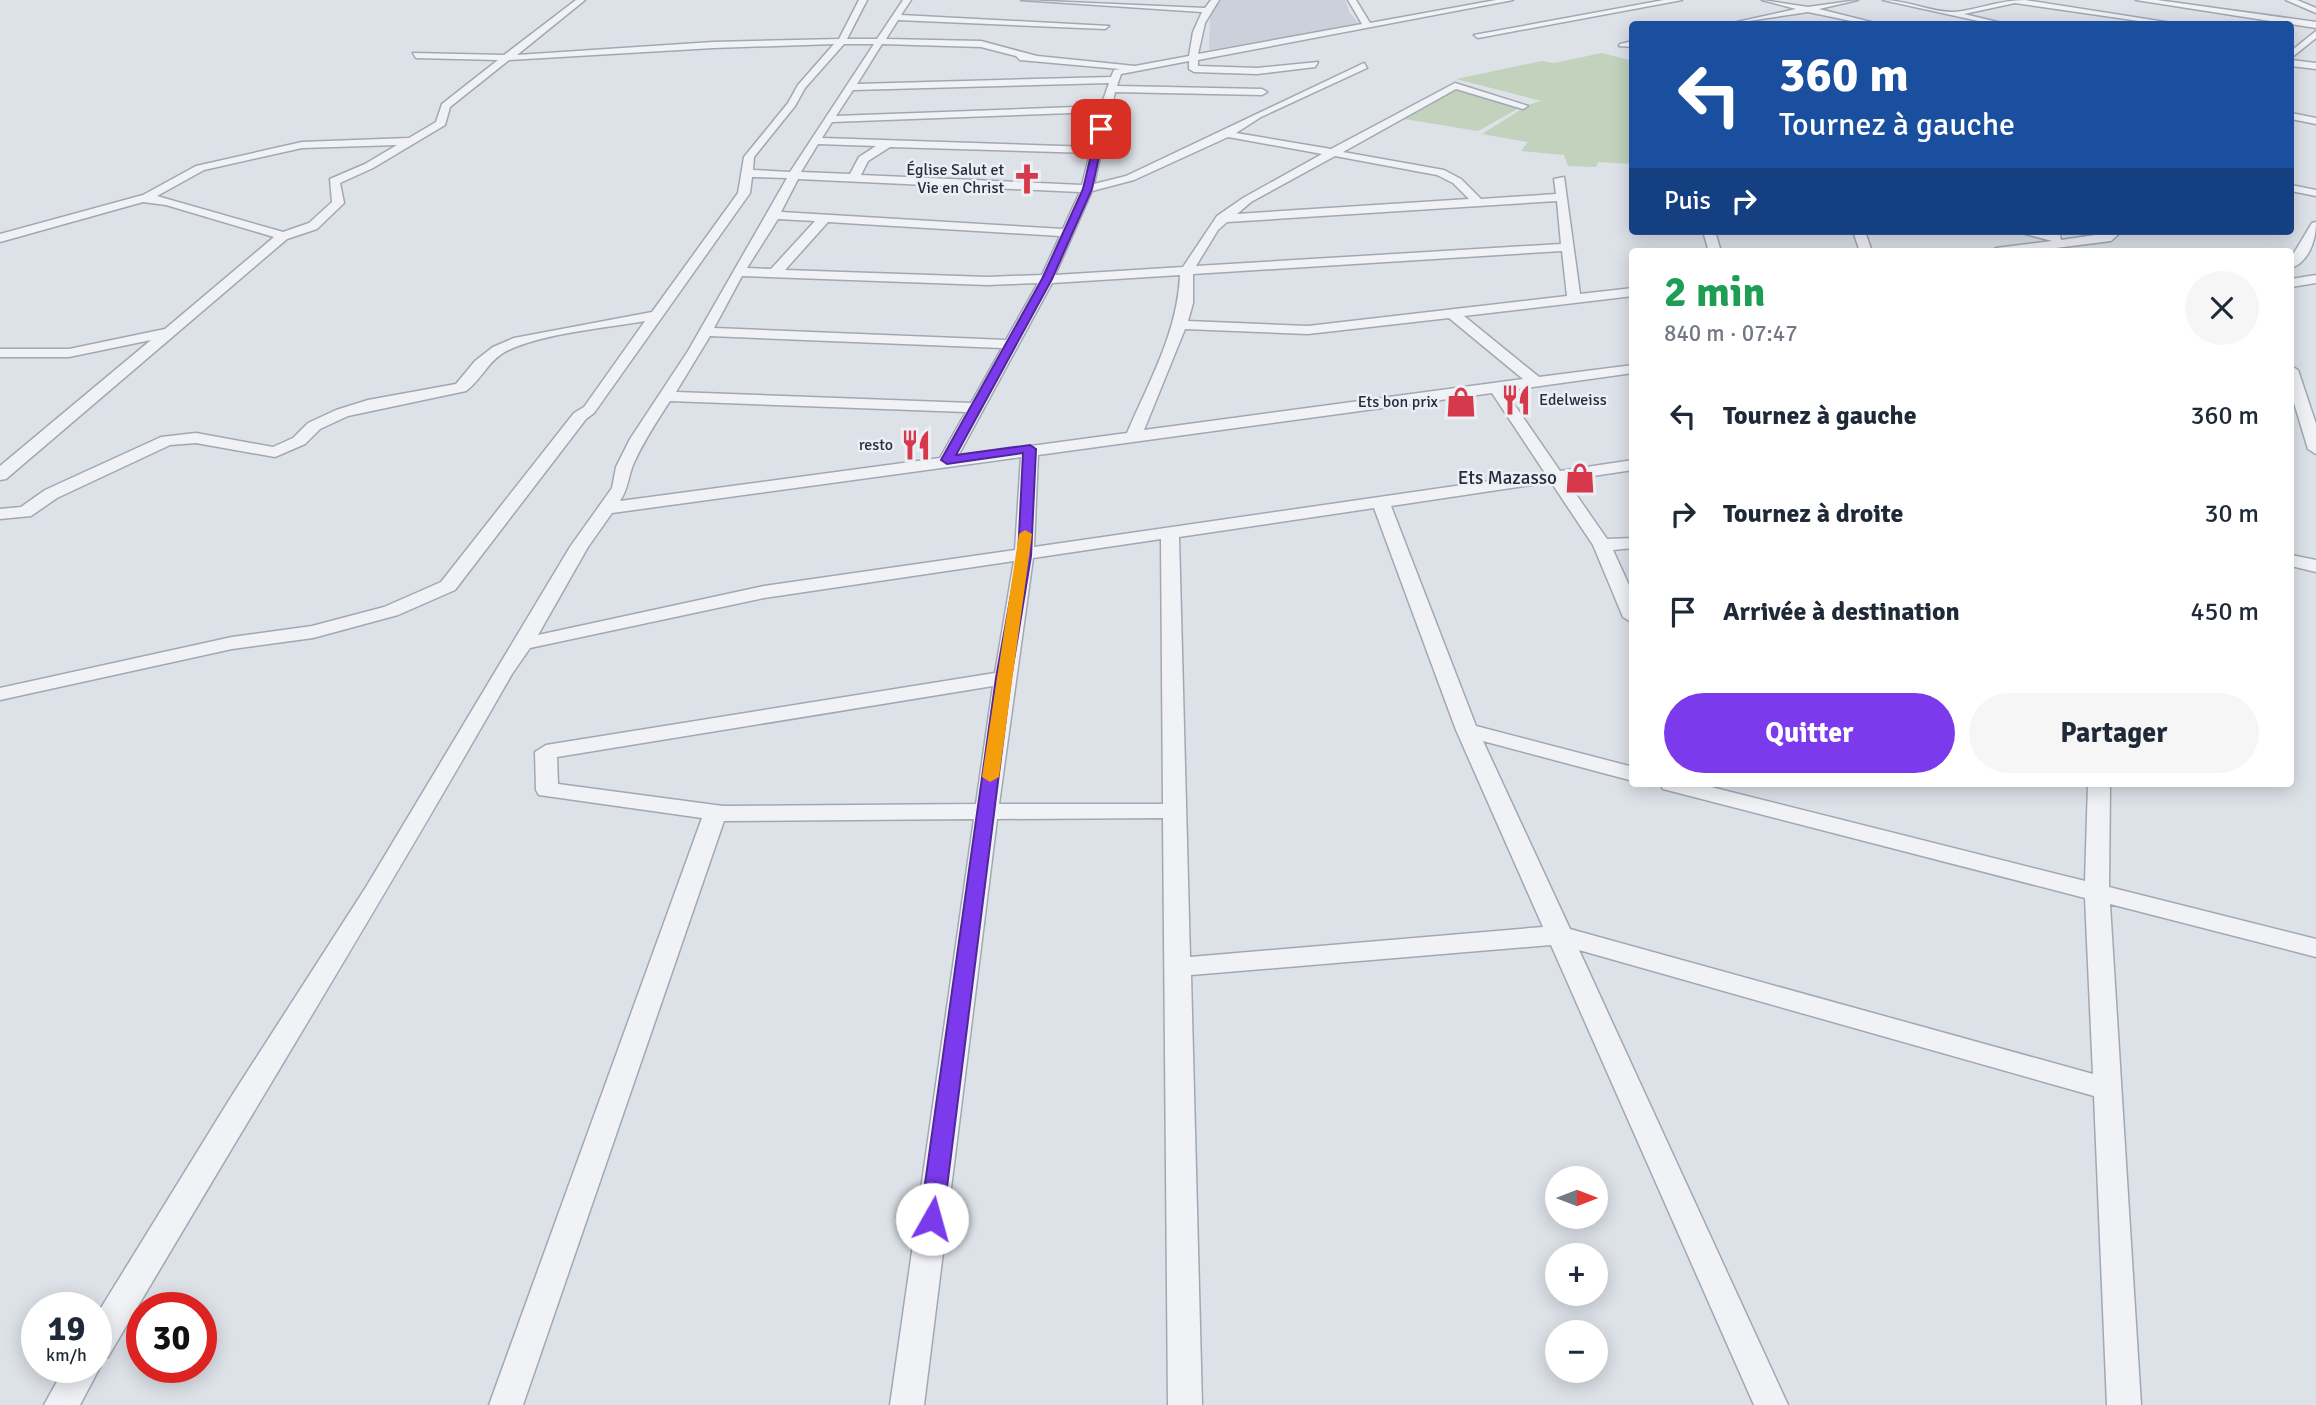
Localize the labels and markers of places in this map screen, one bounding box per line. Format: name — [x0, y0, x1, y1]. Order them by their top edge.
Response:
pin — [1071, 99, 1131, 159]
place label: Église Salut et Vie en Christ — [906, 160, 1004, 198]
church icon: Église Salut et Vie en Christ — [1010, 162, 1044, 196]
restaurant icon: Edelweiss — [1499, 383, 1533, 417]
shop icon: Ets bon prix — [1444, 385, 1478, 419]
place label: Edelweiss — [1539, 390, 1607, 410]
place label: Ets bon prix — [1358, 392, 1439, 412]
restaurant icon: resto — [899, 428, 933, 462]
place label: resto — [859, 435, 893, 455]
shop icon: Ets Mazasso — [1563, 461, 1597, 495]
place label: Ets Mazasso — [1458, 466, 1557, 490]

